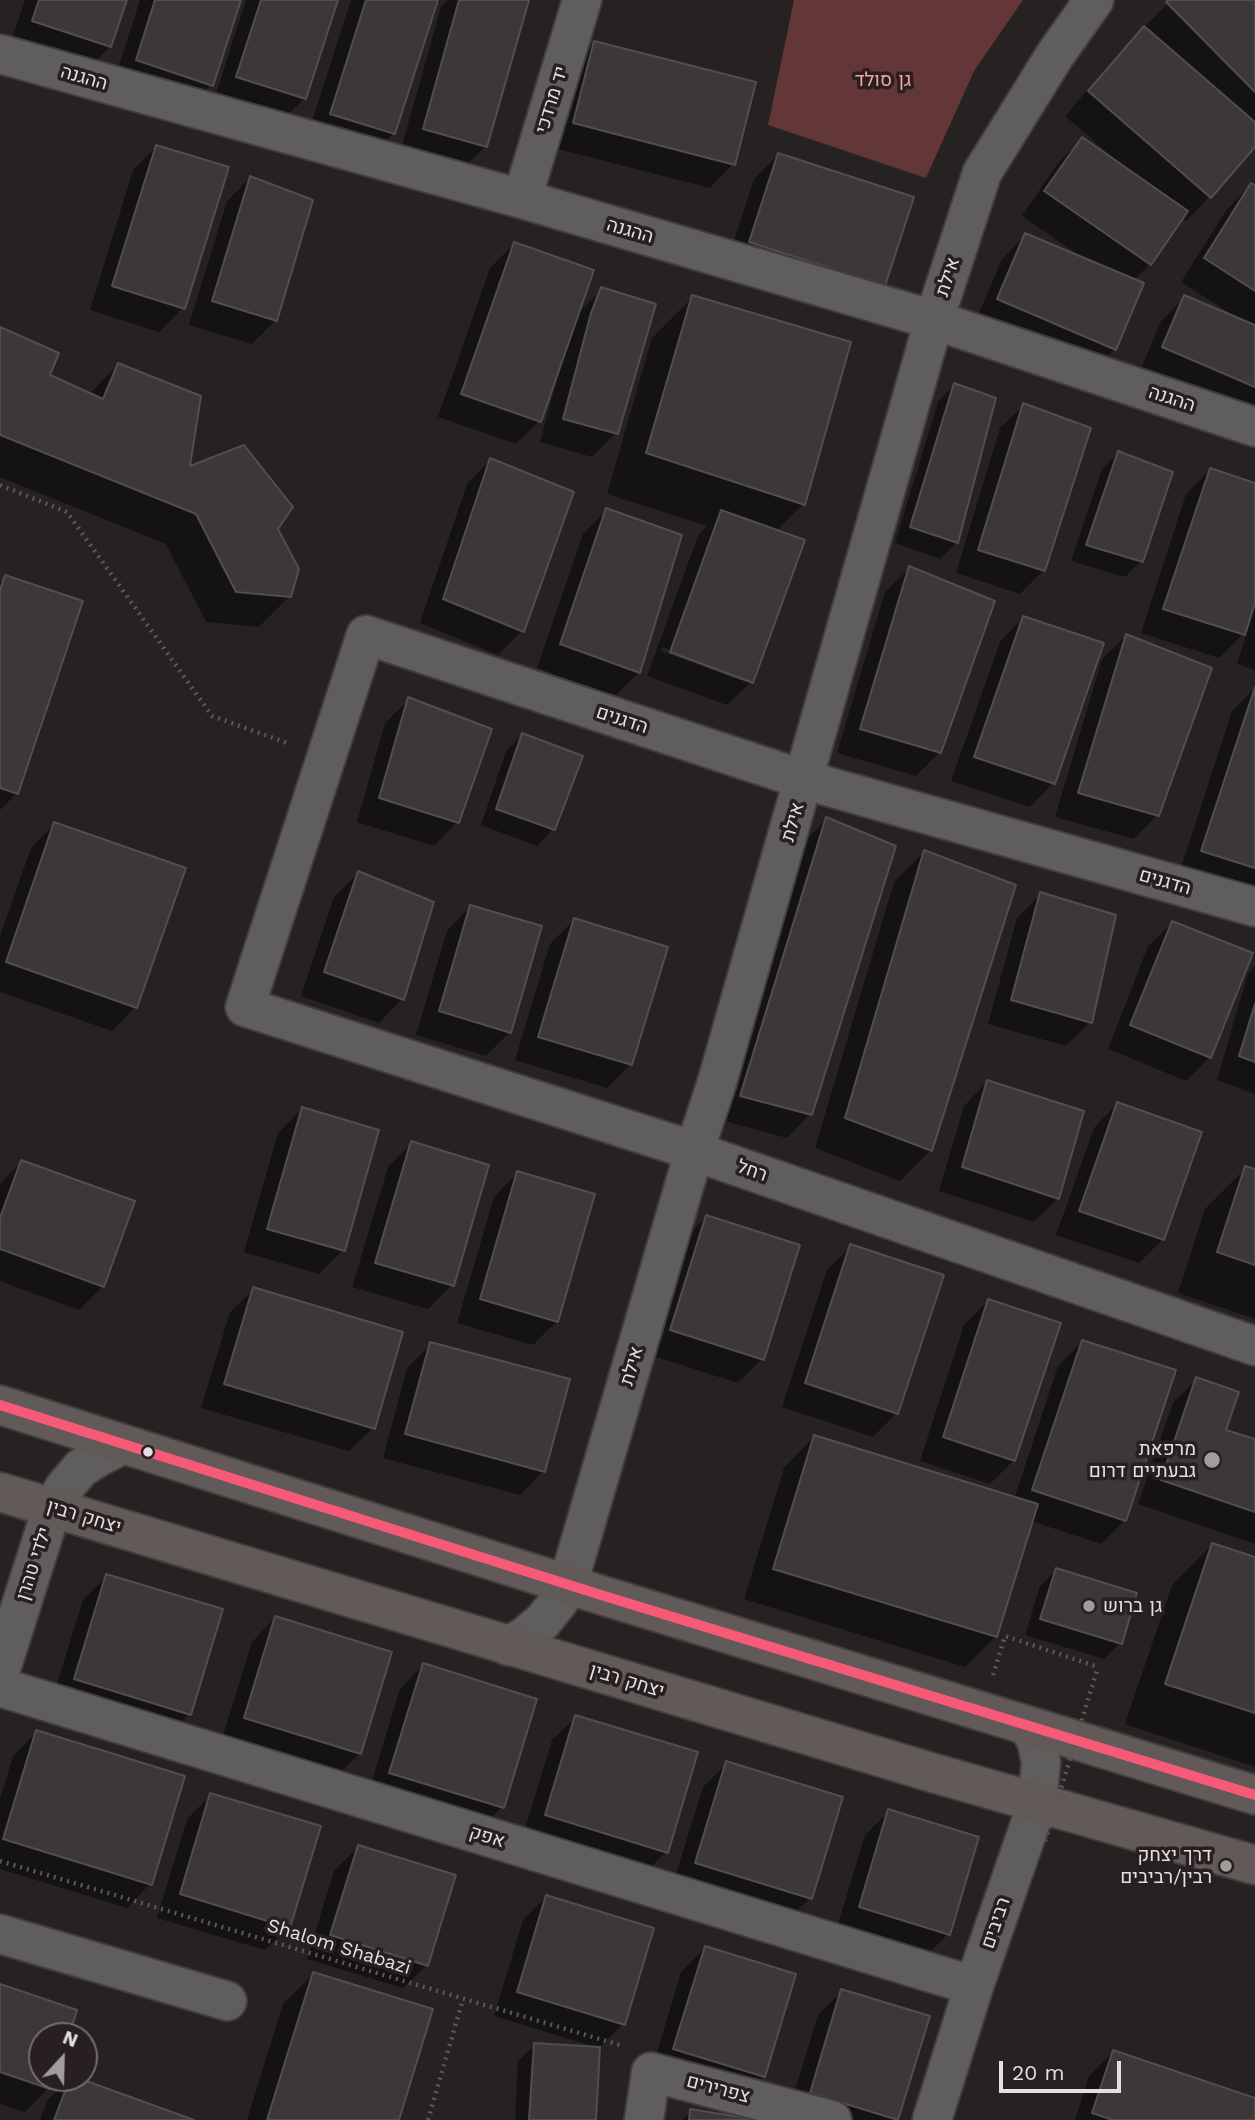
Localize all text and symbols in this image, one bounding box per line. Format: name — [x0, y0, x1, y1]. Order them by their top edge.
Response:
street label: ההגנה — [58, 60, 110, 96]
street label: יד מרדכי — [531, 64, 573, 136]
park label: גן סולד — [855, 69, 911, 91]
street label: ההגנה — [604, 213, 656, 249]
street label: אילת — [931, 255, 965, 299]
street label: ההגנה — [1146, 381, 1198, 417]
street label: הדגנים — [593, 701, 651, 739]
street label: אילת — [777, 800, 809, 844]
street label: הדגנים — [1136, 864, 1194, 900]
street label: רחל — [734, 1155, 770, 1187]
street label: אילת — [616, 1344, 648, 1388]
place label: מרפאת גבעתיים דרום — [1089, 1438, 1196, 1482]
unlabelled marker — [141, 1445, 155, 1459]
marker: מרפאת גבעתיים דרום — [1202, 1450, 1222, 1470]
street label: יצחק רבין — [44, 1495, 124, 1539]
street label: ילדי טהרן — [12, 1525, 56, 1603]
place label: גן ברוש — [1103, 1595, 1162, 1617]
marker: גן ברוש — [1081, 1598, 1097, 1614]
street label: יצחק רבין — [587, 1659, 667, 1703]
street label: אפק — [466, 1821, 508, 1853]
place label: דרך יצחק רבין/רביבים — [1120, 1844, 1212, 1888]
marker: דרך יצחק רבין/רביבים — [1218, 1858, 1234, 1874]
street label: רביבים — [977, 1894, 1015, 1952]
street label: Shalom Shabazi — [264, 1914, 414, 1980]
north arrow — [28, 2022, 98, 2092]
text: N — [59, 2026, 81, 2052]
scale bar — [1003, 2046, 1126, 2090]
text: 20 m — [1012, 2060, 1064, 2085]
street label: צפרירים — [684, 2070, 752, 2108]

